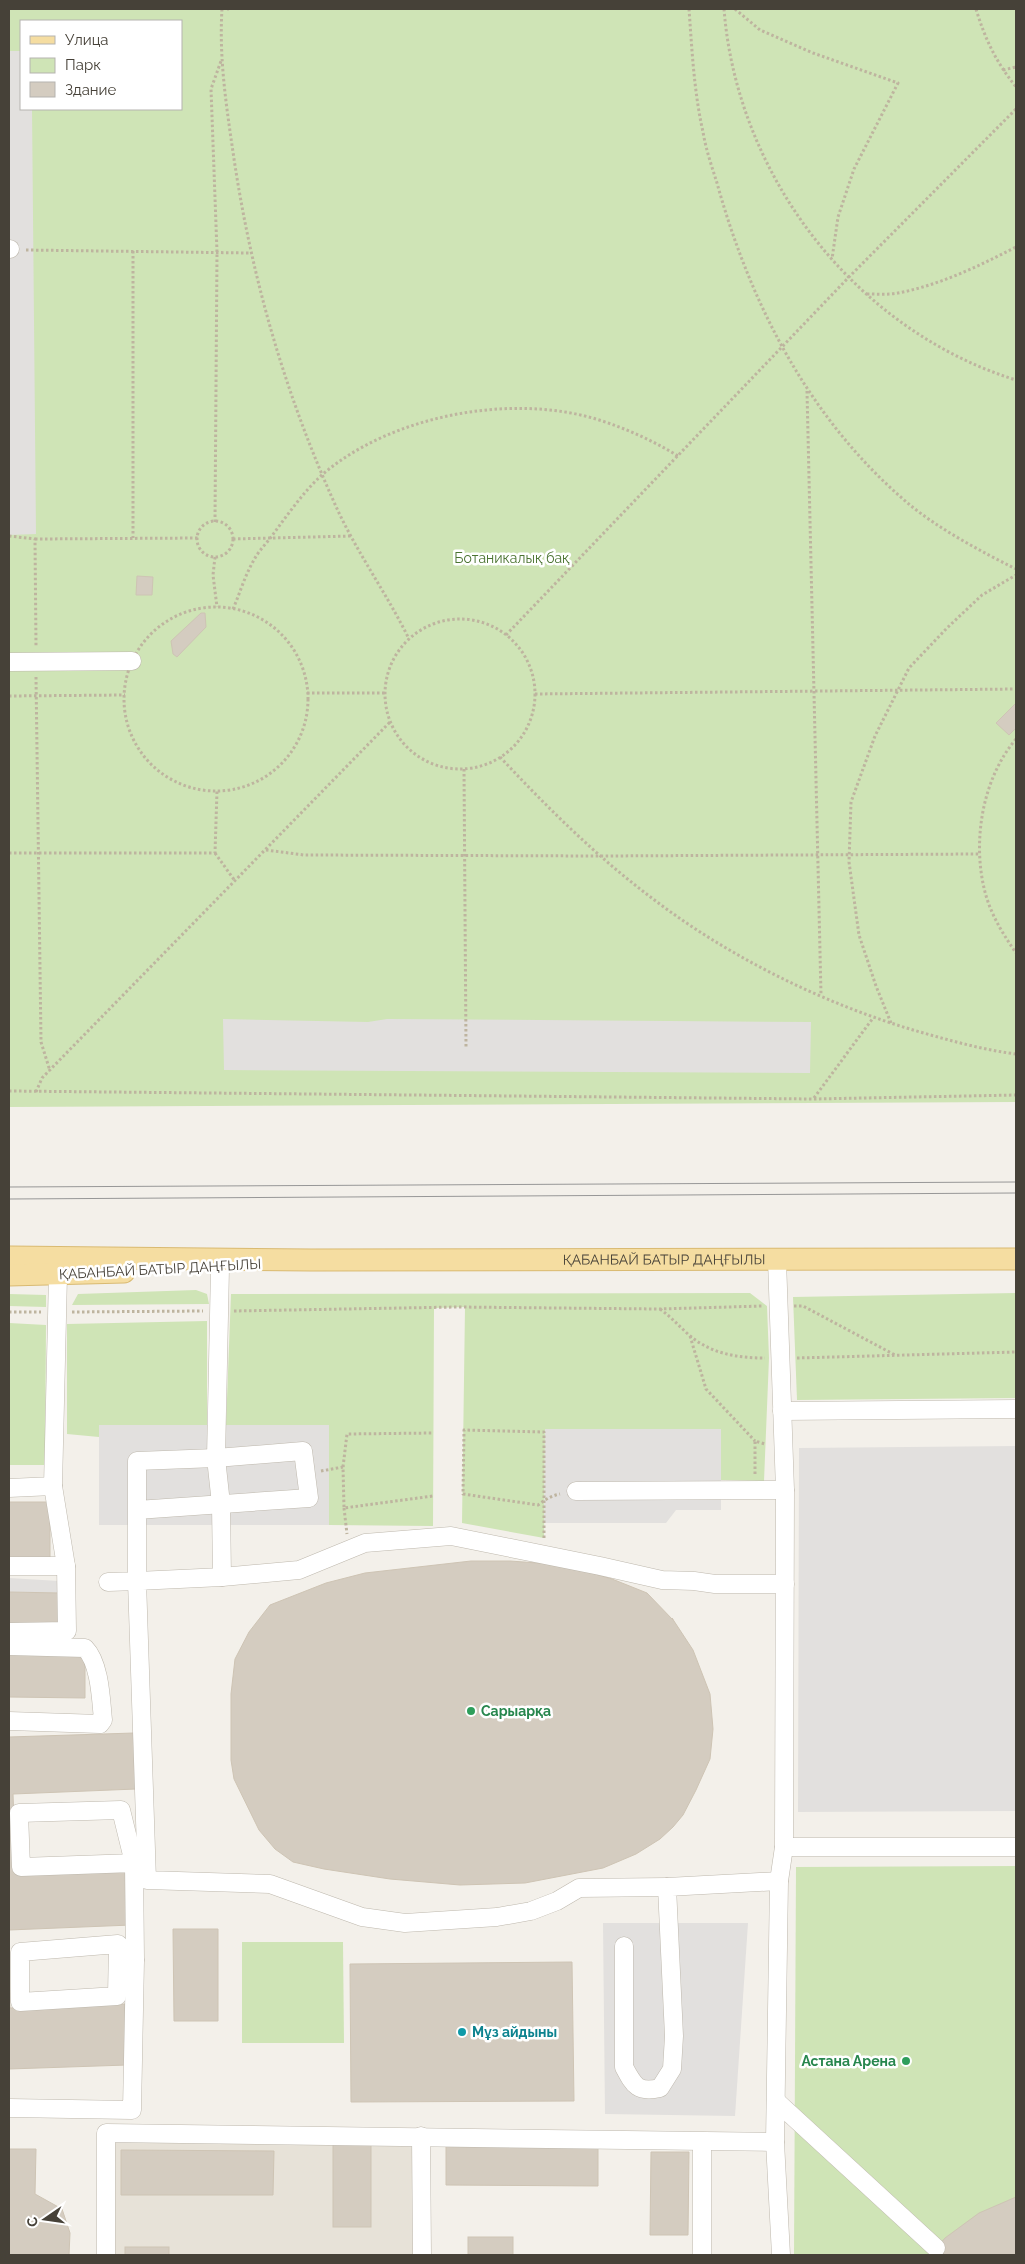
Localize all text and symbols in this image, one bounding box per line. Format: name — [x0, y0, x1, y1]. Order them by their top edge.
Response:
legend — [20, 20, 182, 110]
text: Улица — [65, 31, 109, 49]
text: Парк — [65, 56, 101, 74]
text: Здание — [65, 81, 117, 99]
park label: Ботаникалық бақ — [454, 550, 570, 566]
street label: ҚАБАНБАЙ БАТЫР ДАҢҒЫЛЫ — [563, 1251, 765, 1268]
street label: ҚАБАНБАЙ БАТЫР ДАҢҒЫЛЫ — [58, 1255, 262, 1282]
place label: Сарыарқа — [481, 1703, 551, 1719]
marker: Сарыарқа — [465, 1705, 477, 1717]
place label: Мұз айдыны — [472, 2024, 557, 2040]
marker: Мұз айдыны — [456, 2026, 468, 2038]
place label: Астана Арена — [801, 2053, 896, 2069]
marker: Астана Арена — [900, 2055, 912, 2067]
north arrow — [20, 2194, 70, 2244]
text: С — [23, 2215, 41, 2228]

